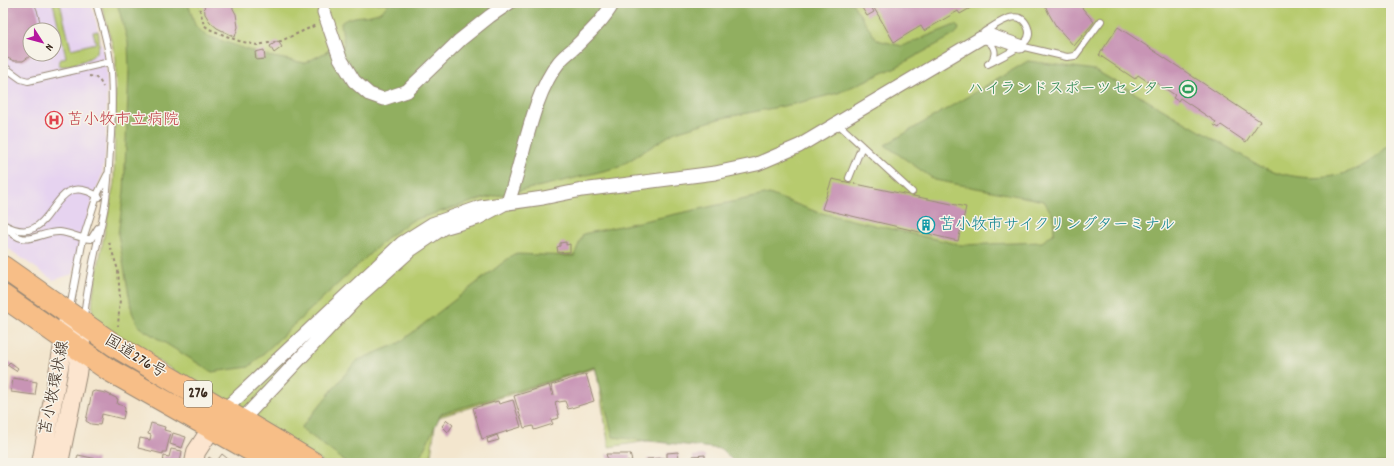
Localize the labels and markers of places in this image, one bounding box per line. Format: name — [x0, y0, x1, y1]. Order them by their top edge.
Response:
place label: ハイランドスポーツセンター — [968, 78, 1175, 101]
sports icon: ハイランドスポーツセンター — [1178, 79, 1198, 99]
place label: 苫小牧市立病院 — [67, 109, 179, 132]
hospital icon: 苫小牧市立病院 — [44, 110, 64, 130]
place label: 苫小牧市サイクリングターミナル — [939, 214, 1175, 237]
building icon: 苫小牧市サイクリングターミナル — [916, 215, 936, 235]

